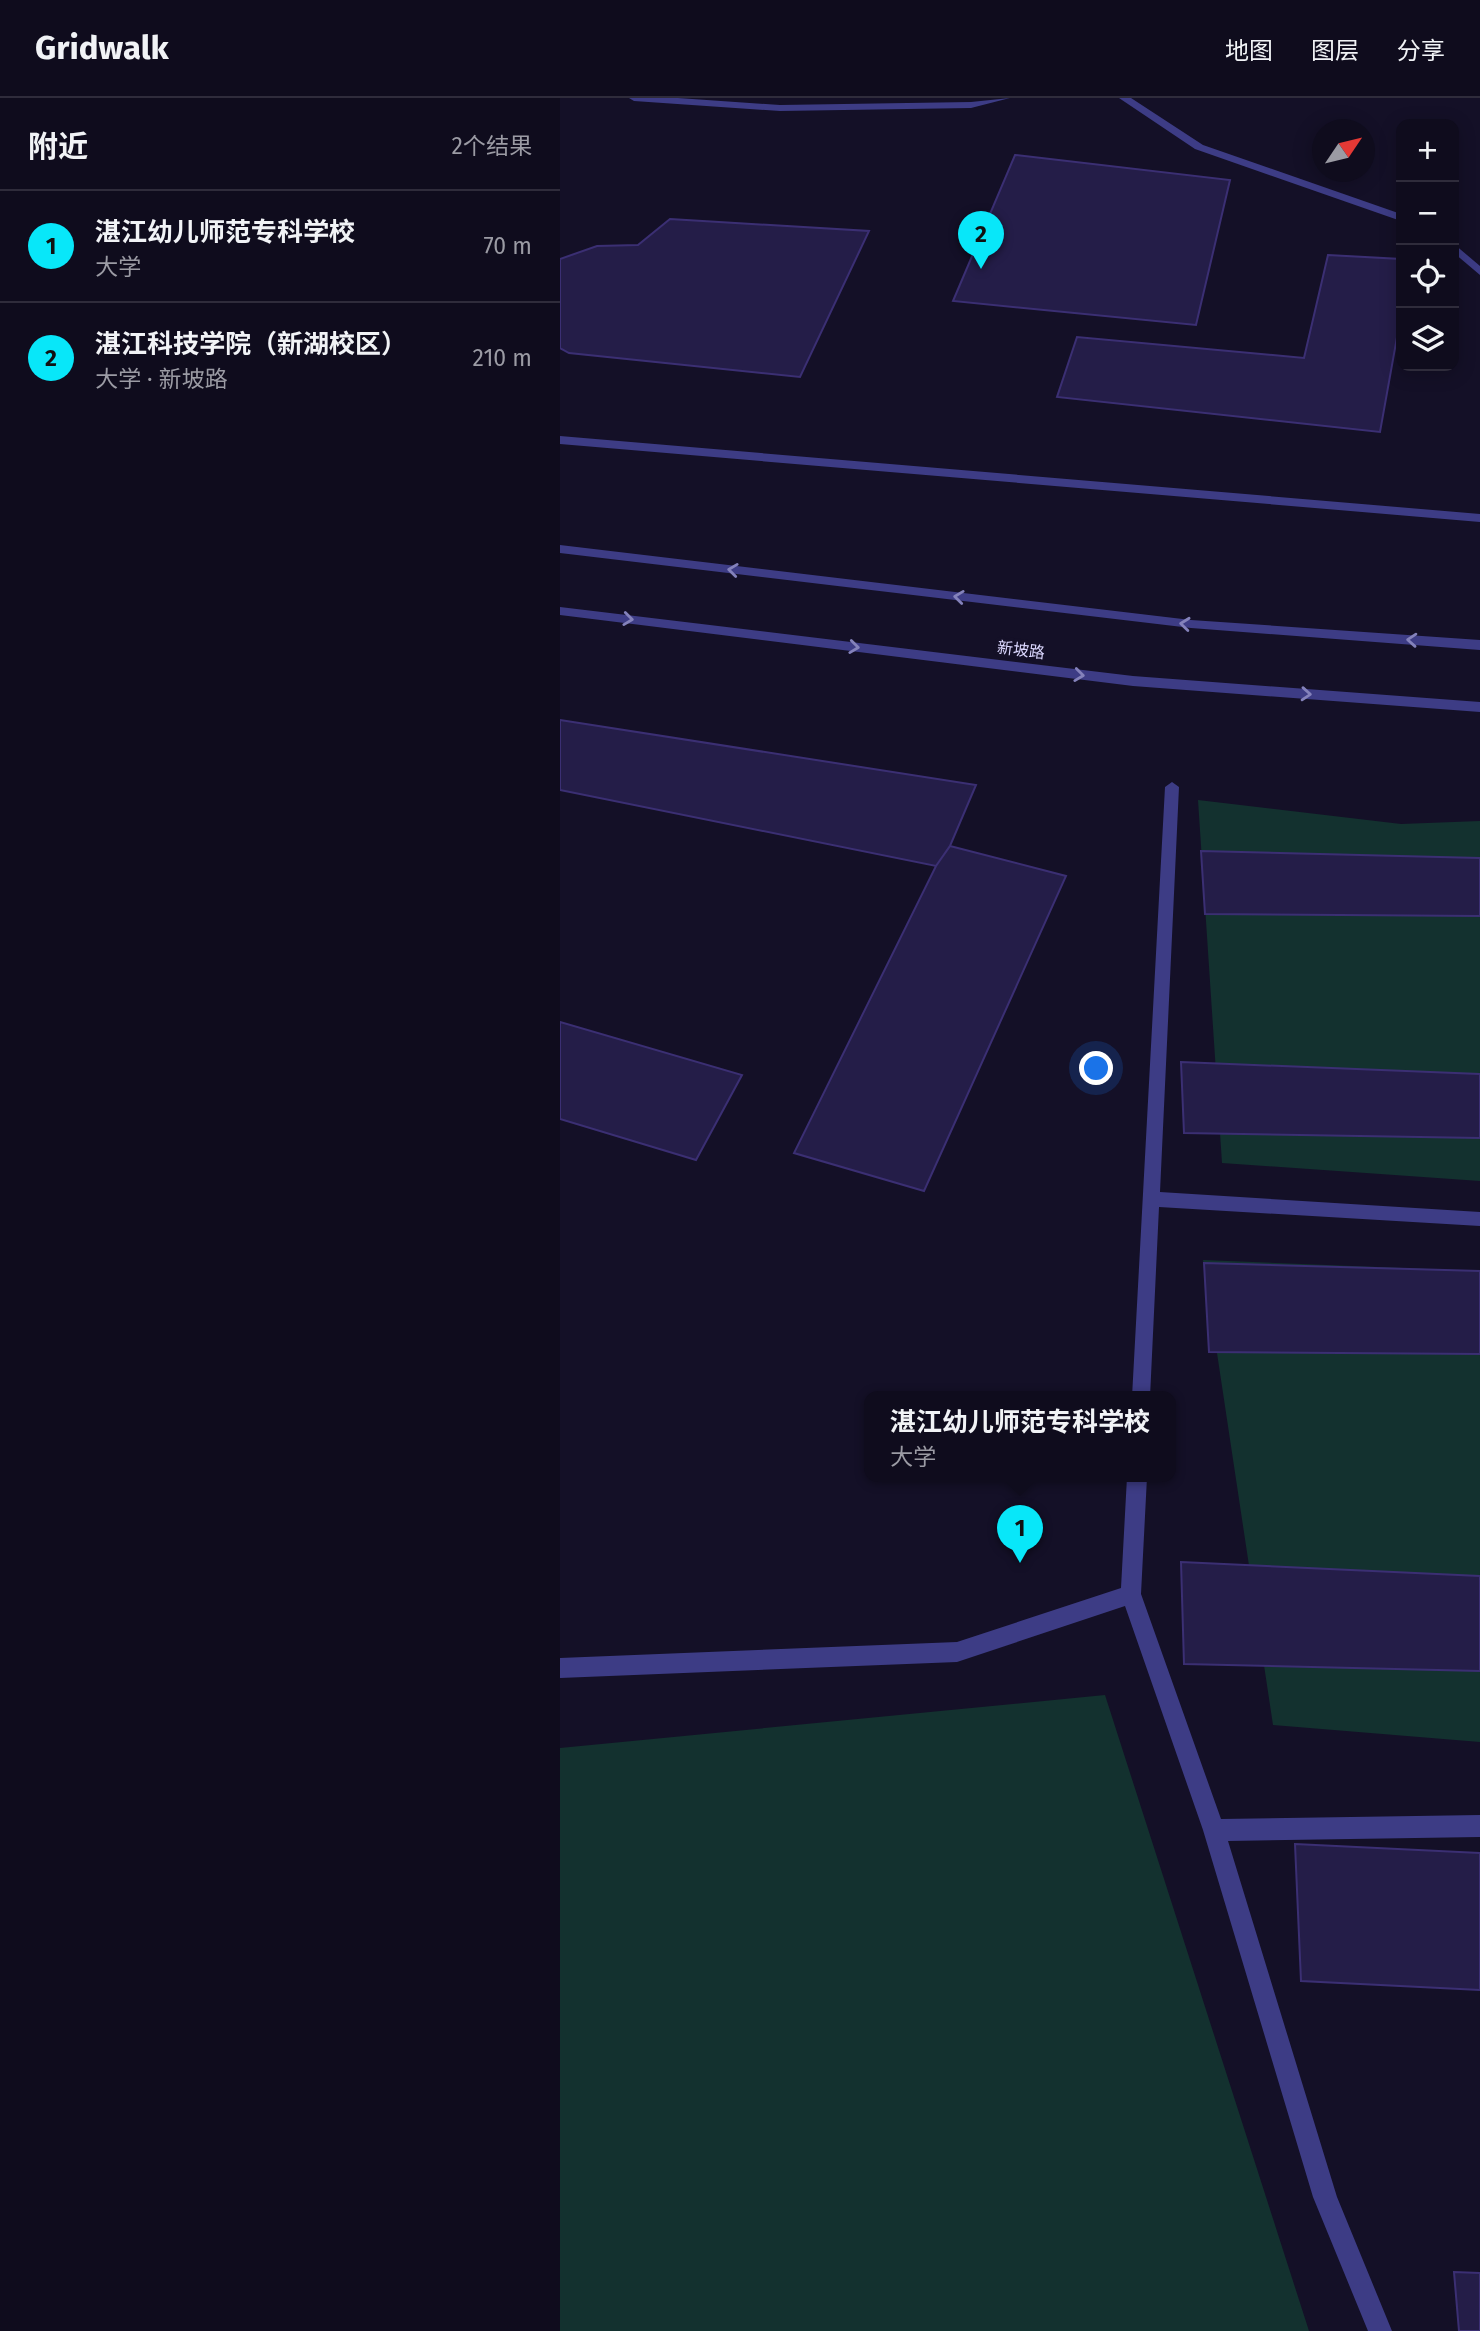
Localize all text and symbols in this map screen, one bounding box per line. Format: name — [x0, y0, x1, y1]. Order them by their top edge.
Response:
text: Gridwalk — [35, 28, 169, 68]
text: 地图 — [1225, 37, 1273, 65]
text: 图层 — [1311, 37, 1359, 65]
text: 分享 — [1397, 37, 1445, 65]
north arrow — [1312, 119, 1375, 182]
map controls — [1396, 119, 1459, 371]
button: + — [1396, 119, 1459, 182]
text: 附近 — [28, 129, 88, 165]
text: 2个结果 — [452, 132, 532, 160]
button: − — [1396, 182, 1459, 245]
pin: 2 — [958, 211, 1004, 269]
text: 湛江幼儿师范专科学校 — [95, 217, 355, 248]
text: 1 — [46, 232, 56, 260]
text: 70 m — [483, 232, 532, 260]
button: locate — [1396, 245, 1459, 308]
text: 大学 — [95, 253, 141, 281]
button: layers — [1396, 308, 1459, 371]
text: 湛江科技学院（新湖校区） — [95, 329, 407, 360]
text: 2 — [45, 344, 57, 372]
text: 210 m — [473, 344, 532, 372]
text: 大学 · 新坡路 — [95, 365, 228, 393]
one-way arrow — [727, 562, 739, 577]
one-way arrow — [953, 589, 965, 604]
one-way arrow — [622, 612, 634, 627]
one-way arrow — [1179, 616, 1191, 631]
one-way arrow — [1406, 633, 1417, 648]
street label: 新坡路 — [996, 638, 1046, 662]
one-way arrow — [848, 639, 859, 654]
one-way arrow — [1073, 667, 1085, 682]
one-way arrow — [1301, 686, 1312, 701]
your location — [1079, 1051, 1113, 1085]
popup — [864, 1391, 1176, 1482]
text: 湛江幼儿师范专科学校 — [890, 1407, 1150, 1438]
text: 大学 — [890, 1443, 936, 1471]
pin: 1 — [997, 1505, 1043, 1563]

